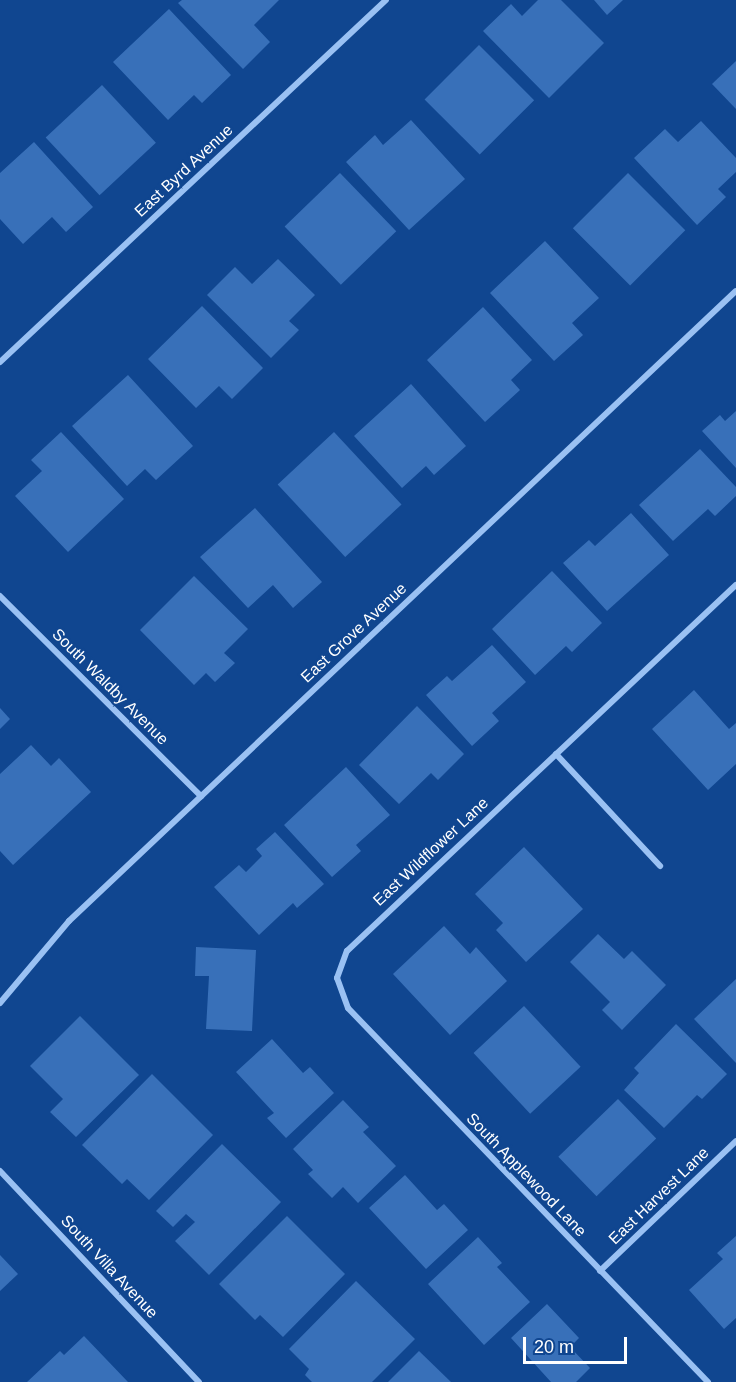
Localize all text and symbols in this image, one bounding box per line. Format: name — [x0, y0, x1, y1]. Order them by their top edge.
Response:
street label: East Byrd Avenue — [131, 120, 237, 222]
street label: East Grove Avenue — [297, 579, 411, 687]
street label: South Waldby Avenue — [48, 625, 172, 749]
street label: East Wildflower Lane — [369, 794, 493, 910]
street label: South Applewood Lane — [462, 1109, 590, 1241]
street label: East Harvest Lane — [605, 1143, 713, 1249]
street label: South Villa Avenue — [56, 1211, 162, 1323]
scale bar — [526, 1325, 630, 1363]
text: 20 m — [534, 1337, 574, 1357]

